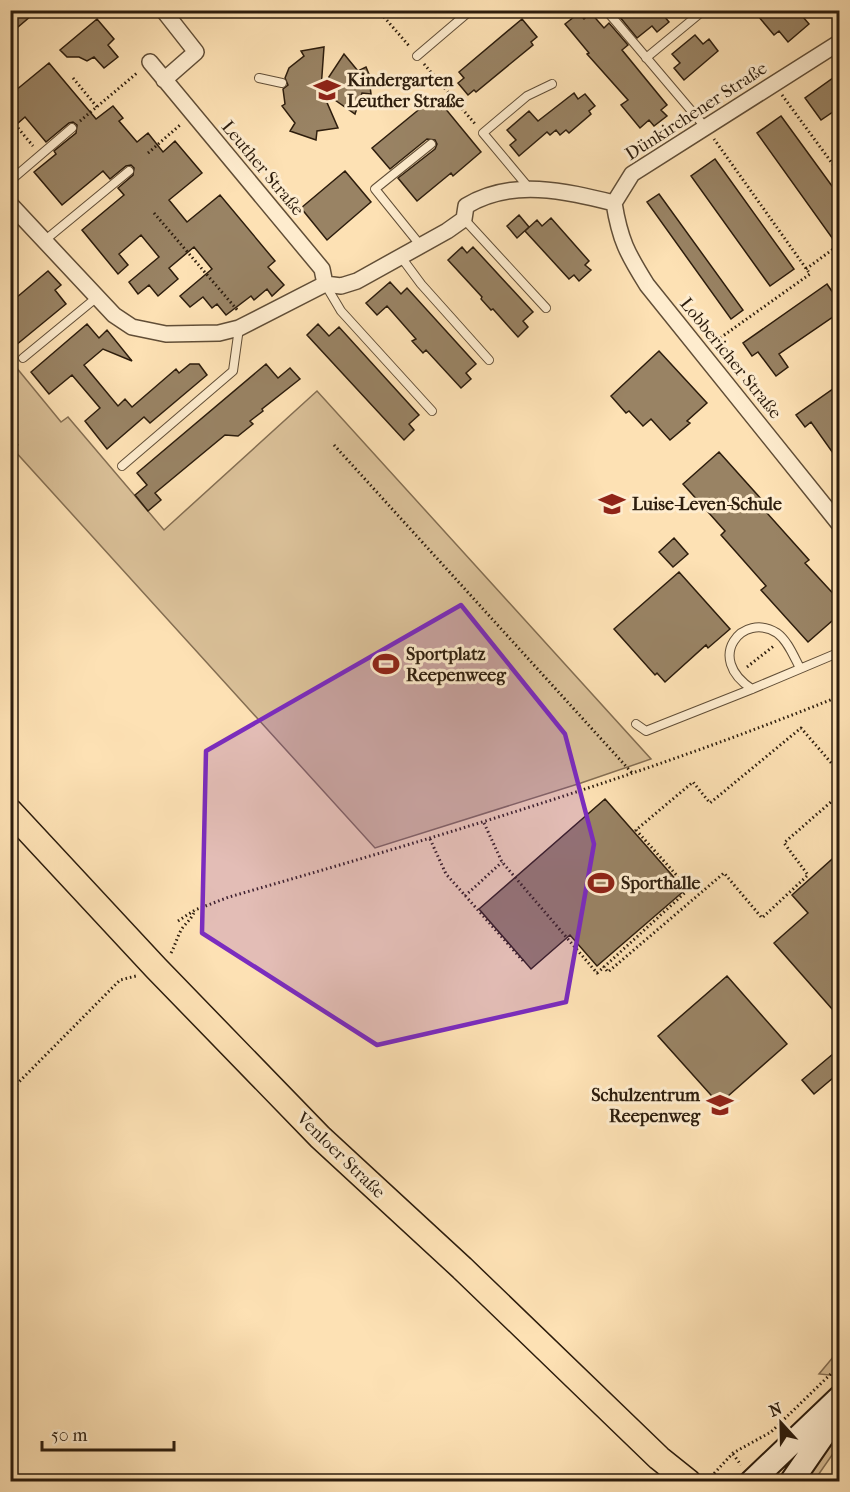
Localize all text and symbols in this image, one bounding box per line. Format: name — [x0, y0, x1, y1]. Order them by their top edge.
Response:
street label: Dünkirchener Straße — [622, 58, 771, 165]
place label: Kindergarten Leuther Straße — [347, 70, 464, 112]
school or university icon: Kindergarten Leuther Straße — [312, 75, 342, 105]
street label: Leuther Straße — [217, 117, 308, 220]
street label: Lobbericher Straße — [675, 294, 786, 423]
school or university icon: Luise-Leven-Schule — [597, 489, 627, 519]
place label: Luise-Leven-Schule — [632, 494, 782, 515]
place label: Sportplatz Reepenweeg — [406, 644, 507, 686]
sports icon: Sportplatz Reepenweeg — [371, 649, 401, 679]
sports icon: Sporthalle — [586, 868, 616, 898]
place label: Sporthalle — [621, 873, 700, 894]
place label: Schulzentrum Reepenweg — [591, 1085, 701, 1127]
school or university icon: Schulzentrum Reepenweg — [705, 1090, 735, 1120]
street label: Venloer Straße — [291, 1107, 389, 1203]
north arrow — [751, 1393, 811, 1453]
text: N — [766, 1398, 786, 1421]
scale bar — [42, 1414, 174, 1452]
text: 50 m — [51, 1425, 88, 1446]

